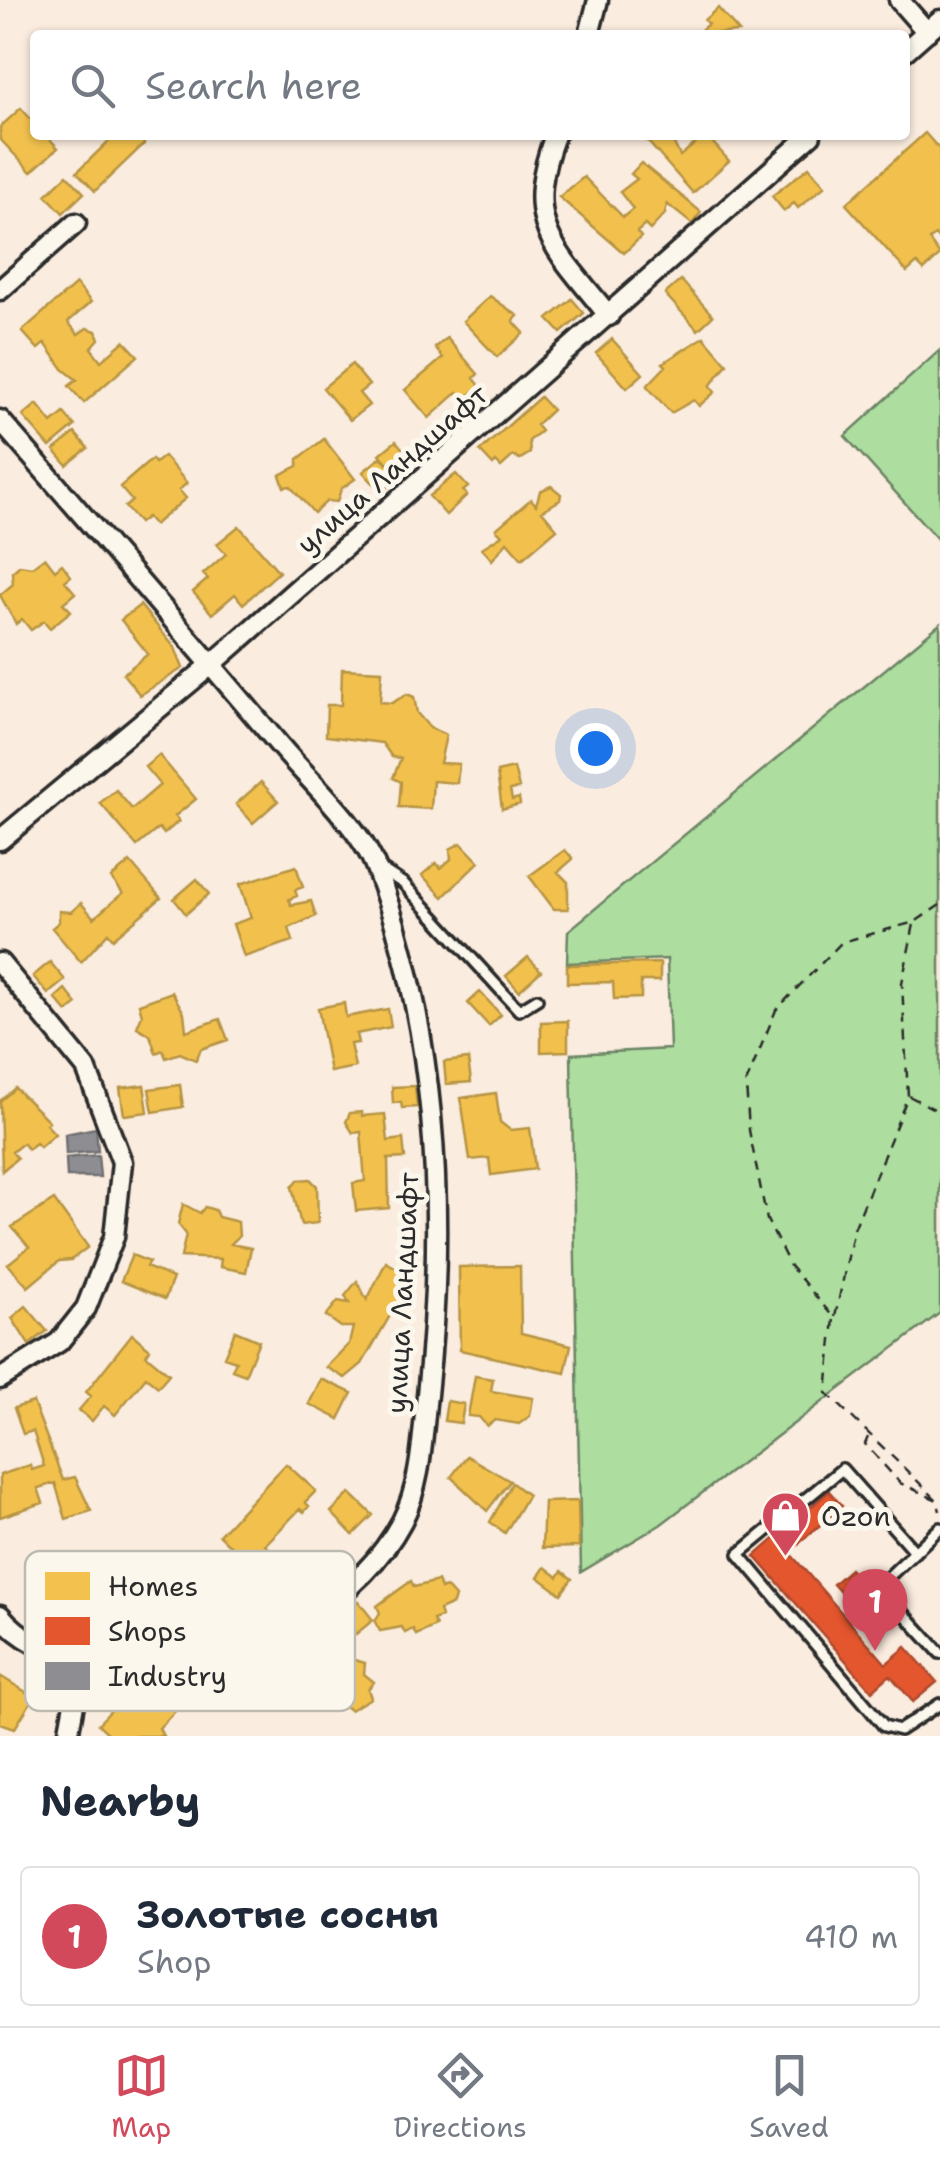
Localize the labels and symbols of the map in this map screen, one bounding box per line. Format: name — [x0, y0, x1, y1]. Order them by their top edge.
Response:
street label: улица Ландшафт — [289, 375, 496, 562]
your location — [570, 723, 621, 774]
street label: улица Ландшафт — [377, 1171, 427, 1414]
shop icon: Ozon — [760, 1490, 812, 1558]
place label: Ozon — [821, 1497, 891, 1535]
legend — [25, 1551, 355, 1711]
text: Homes — [108, 1567, 198, 1605]
pin: 1 — [842, 1568, 908, 1651]
text: Shops — [108, 1612, 187, 1650]
text: Industry — [108, 1657, 227, 1695]

